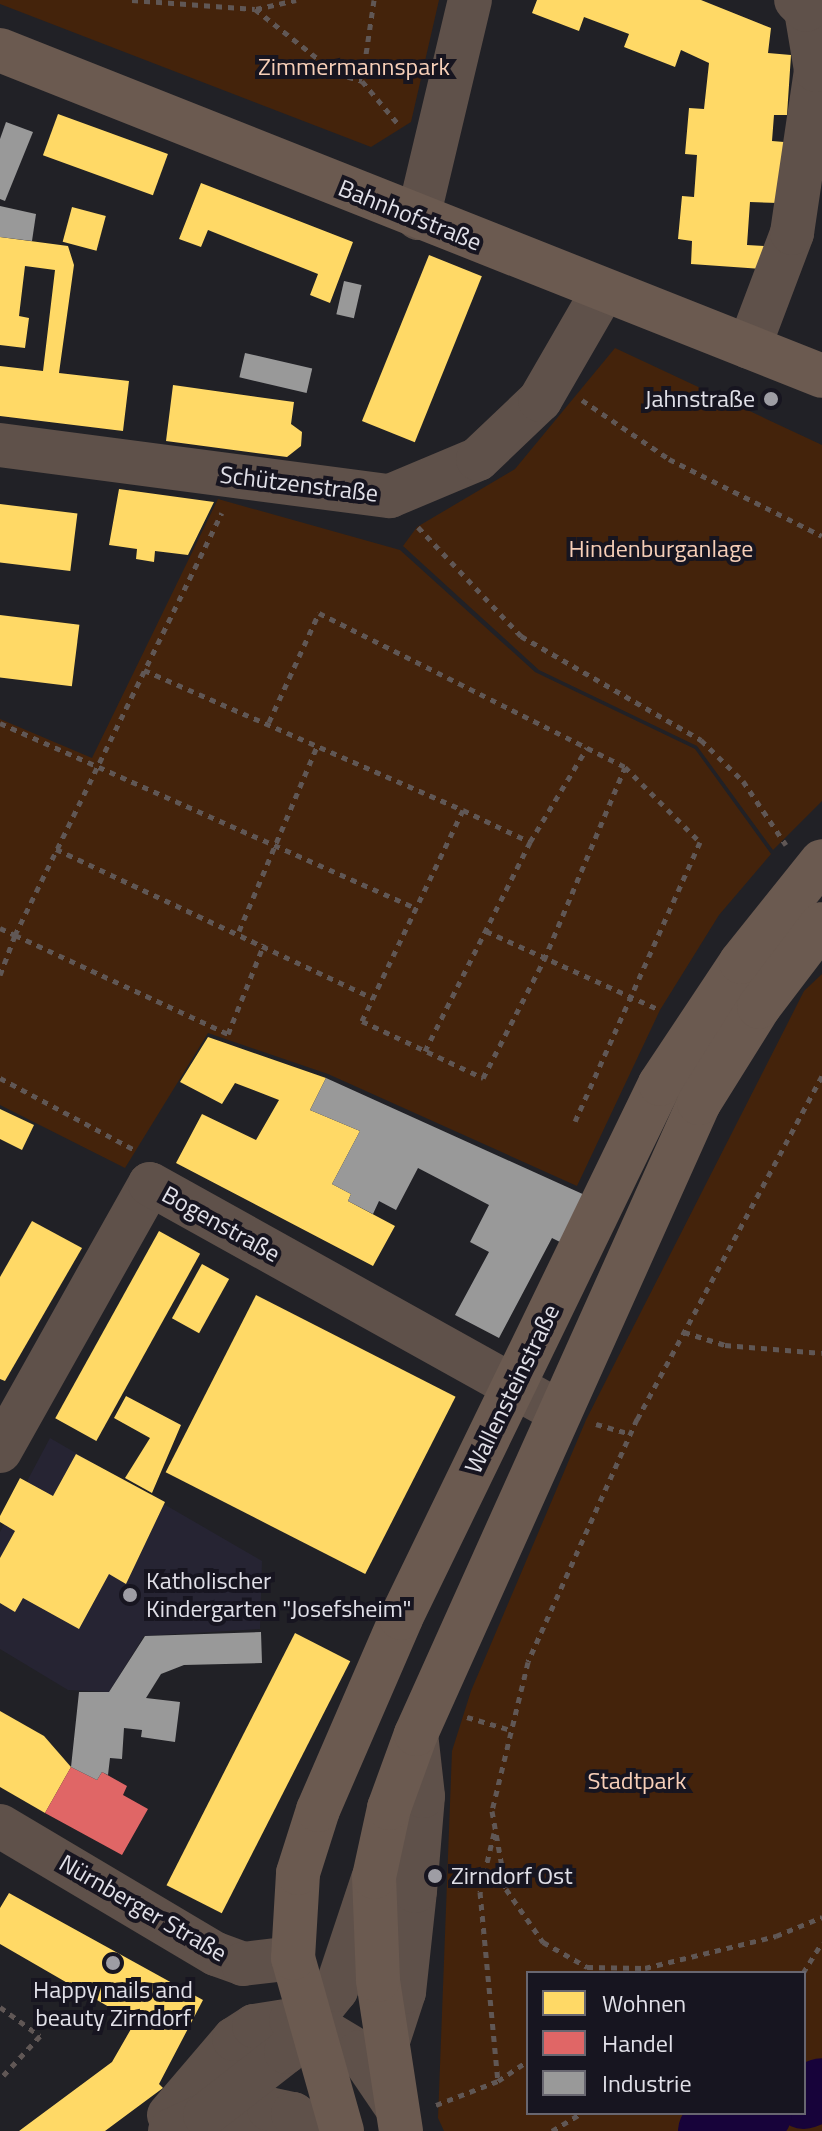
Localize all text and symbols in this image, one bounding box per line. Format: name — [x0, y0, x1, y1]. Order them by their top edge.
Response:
park label: Zimmermannspark — [258, 53, 450, 81]
street label: Bahnhofstraße — [334, 173, 486, 257]
place label: Jahnstraße — [644, 385, 755, 413]
marker: Jahnstraße — [762, 390, 780, 408]
street label: Schützenstraße — [218, 460, 380, 508]
park label: Hindenburganlage — [569, 535, 753, 563]
street label: Bogenstraße — [157, 1180, 285, 1268]
street label: Wallensteinstraße — [459, 1300, 565, 1478]
place label: Katholischer Kindergarten "Josefsheim" — [146, 1567, 411, 1623]
marker: Katholischer Kindergarten "Josefsheim" — [121, 1586, 139, 1604]
park label: Stadtpark — [588, 1767, 686, 1795]
street label: Nürnberger Straße — [54, 1848, 232, 1968]
place label: Zirndorf Ost — [451, 1862, 573, 1890]
marker: Zirndorf Ost — [426, 1867, 444, 1885]
marker: Happy nails and beauty Zirndorf — [104, 1954, 122, 1972]
legend — [526, 1971, 806, 2115]
place label: Happy nails and beauty Zirndorf — [33, 1976, 193, 2032]
text: Wohnen — [602, 1985, 686, 2021]
text: Handel — [602, 2025, 673, 2061]
text: Industrie — [602, 2065, 692, 2101]

